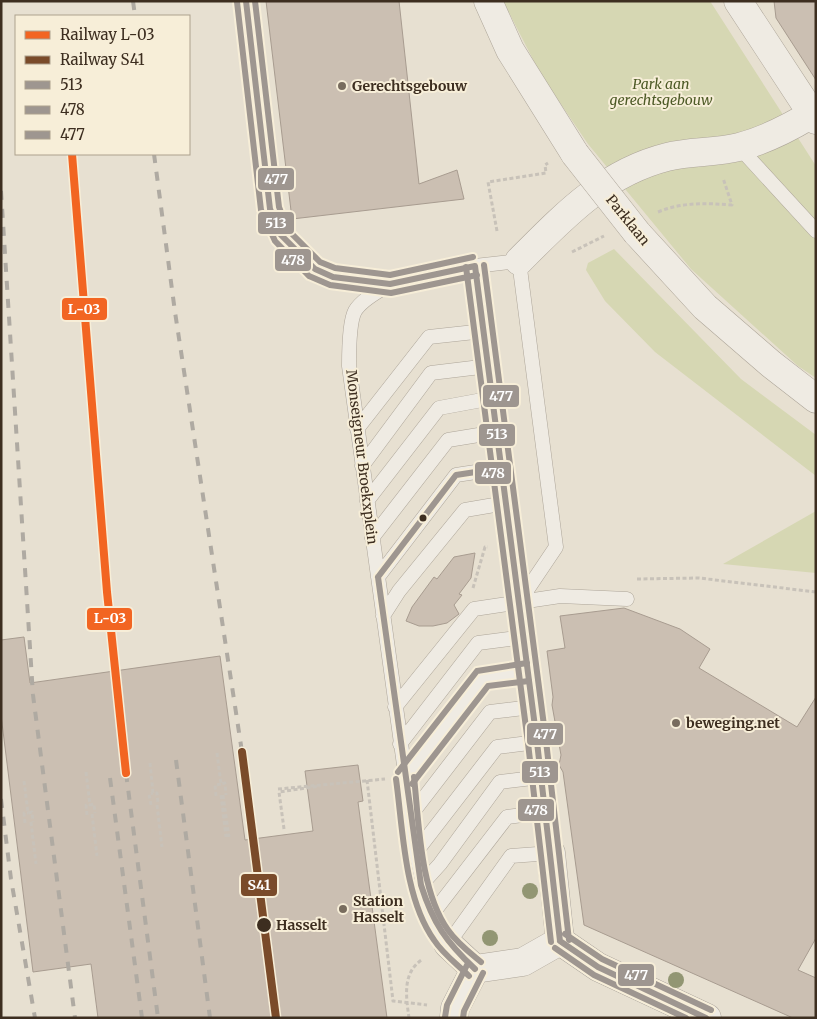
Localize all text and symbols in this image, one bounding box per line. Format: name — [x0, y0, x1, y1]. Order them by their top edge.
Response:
legend — [15, 15, 190, 155]
text: Railway L-03 — [60, 25, 155, 44]
text: Railway S41 — [60, 50, 145, 69]
text: 513 — [60, 75, 83, 94]
park label: Park aan gerechtsgebouw — [610, 75, 713, 109]
place label: Gerechtsgebouw — [352, 77, 468, 95]
marker: Gerechtsgebouw — [336, 80, 348, 92]
text: 478 — [60, 100, 85, 119]
text: 477 — [60, 125, 85, 144]
line badge: 477 — [257, 167, 295, 191]
text: 477 — [264, 170, 288, 188]
street label: Parklaan — [602, 191, 654, 249]
line badge: 513 — [257, 211, 295, 235]
text: 513 — [265, 214, 287, 232]
line badge: 478 — [274, 248, 312, 272]
text: 478 — [281, 251, 305, 269]
line badge: L-03 — [61, 297, 108, 321]
text: L-03 — [68, 300, 100, 318]
street label: Monseigneur Broekxplein — [342, 369, 382, 545]
line badge: 477 — [482, 384, 520, 408]
text: 477 — [489, 387, 513, 405]
line badge: 513 — [478, 423, 516, 447]
text: 513 — [486, 425, 508, 443]
line badge: 478 — [474, 461, 512, 485]
text: 478 — [481, 464, 505, 482]
unlabelled marker — [418, 513, 428, 523]
line badge: L-03 — [86, 607, 133, 631]
text: L-03 — [94, 609, 126, 627]
place label: beweging.net — [686, 714, 780, 732]
marker: beweging.net — [670, 717, 682, 729]
line badge: 477 — [526, 722, 564, 746]
text: 477 — [533, 725, 557, 743]
line badge: 513 — [521, 760, 559, 784]
text: 513 — [529, 763, 551, 781]
line badge: 478 — [517, 798, 555, 822]
text: 478 — [524, 801, 548, 819]
line badge: S41 — [240, 873, 278, 897]
text: S41 — [247, 876, 271, 894]
place label: Station Hasselt — [353, 892, 405, 926]
marker: Station Hasselt — [337, 903, 349, 915]
marker: Hasselt — [255, 916, 273, 934]
place label: Hasselt — [276, 916, 328, 934]
line badge: 477 — [617, 963, 655, 987]
text: 477 — [624, 966, 648, 984]

